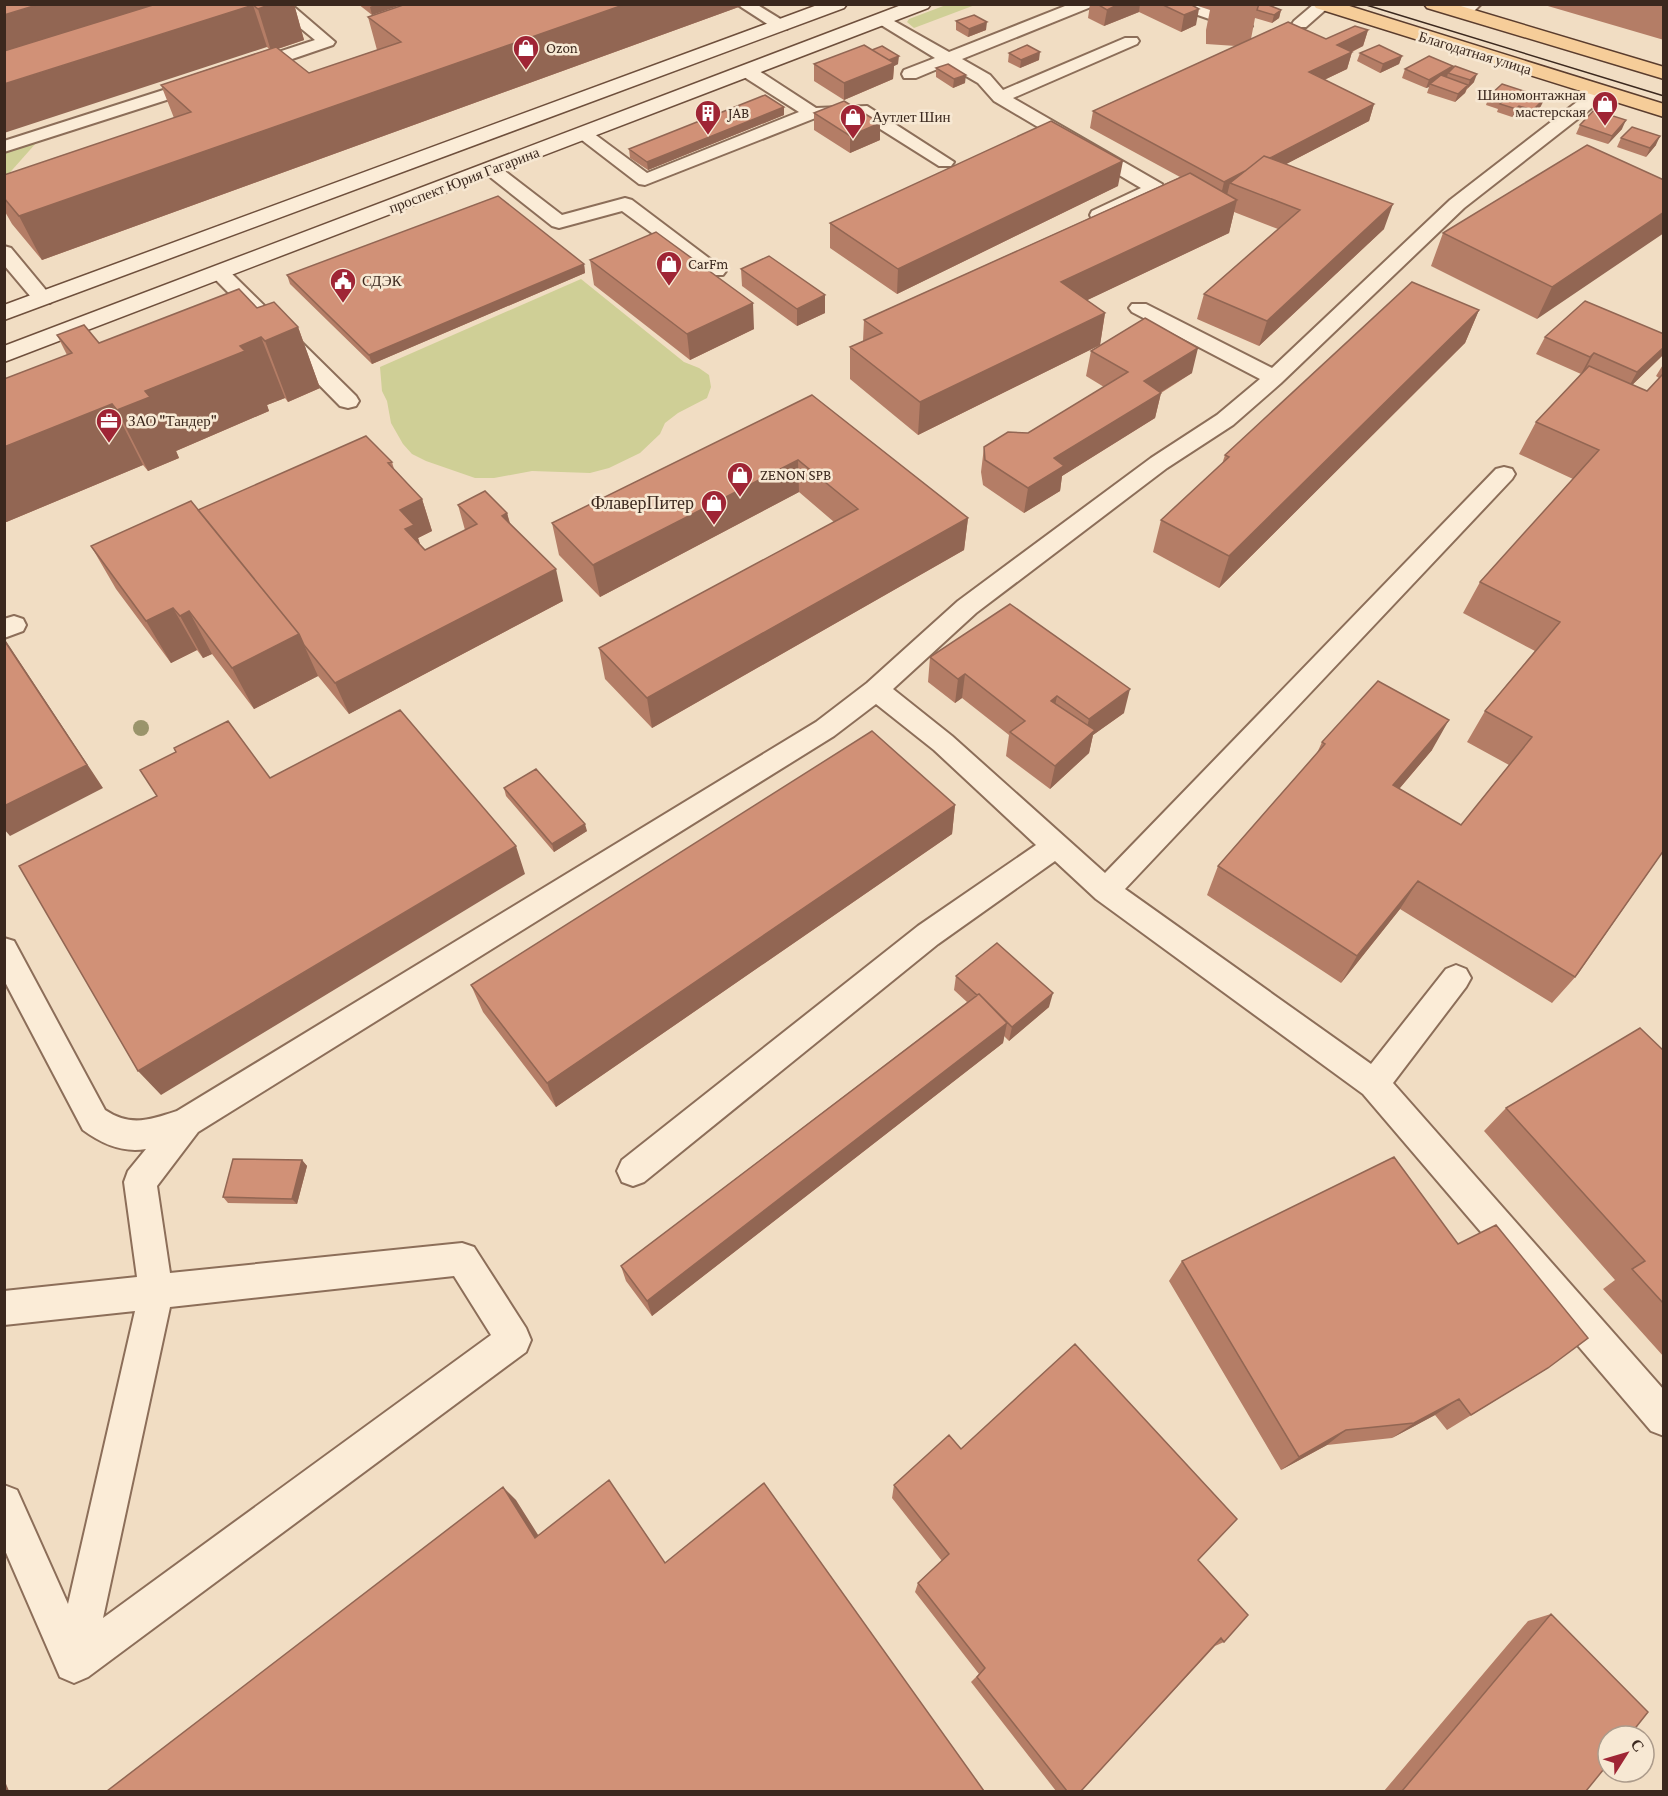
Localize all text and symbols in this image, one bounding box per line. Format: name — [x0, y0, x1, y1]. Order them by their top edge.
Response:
street label: Благодатная улица — [1417, 28, 1534, 78]
shop icon: Ozon — [511, 33, 541, 71]
place label: Ozon — [546, 40, 578, 56]
place label: Шиномонтажная мастерская — [1477, 87, 1586, 120]
shop icon: Шиномонтажная мастерская — [1590, 89, 1620, 127]
building icon: JAB — [693, 98, 723, 136]
shop icon: Аутлет Шин — [838, 102, 868, 140]
place label: JAB — [726, 105, 749, 122]
place label: Аутлет Шин — [872, 109, 950, 125]
street label: проспект Юрия Гагарина — [387, 144, 542, 216]
shop icon: CarFm — [654, 249, 684, 287]
place label: CarFm — [688, 256, 728, 272]
public building icon: СДЭК — [328, 266, 358, 304]
place label: СДЭК — [362, 273, 403, 289]
office icon: ЗАО "Тандер" — [94, 406, 124, 444]
place label: ЗАО "Тандер" — [128, 413, 217, 429]
shop icon: ZENON SPB — [725, 460, 755, 498]
place label: ZENON SPB — [760, 467, 831, 483]
shop icon: ФлаверПитер — [699, 488, 729, 526]
place label: ФлаверПитер — [591, 493, 694, 513]
north arrow — [1596, 1724, 1656, 1784]
text: С — [1627, 1736, 1648, 1755]

